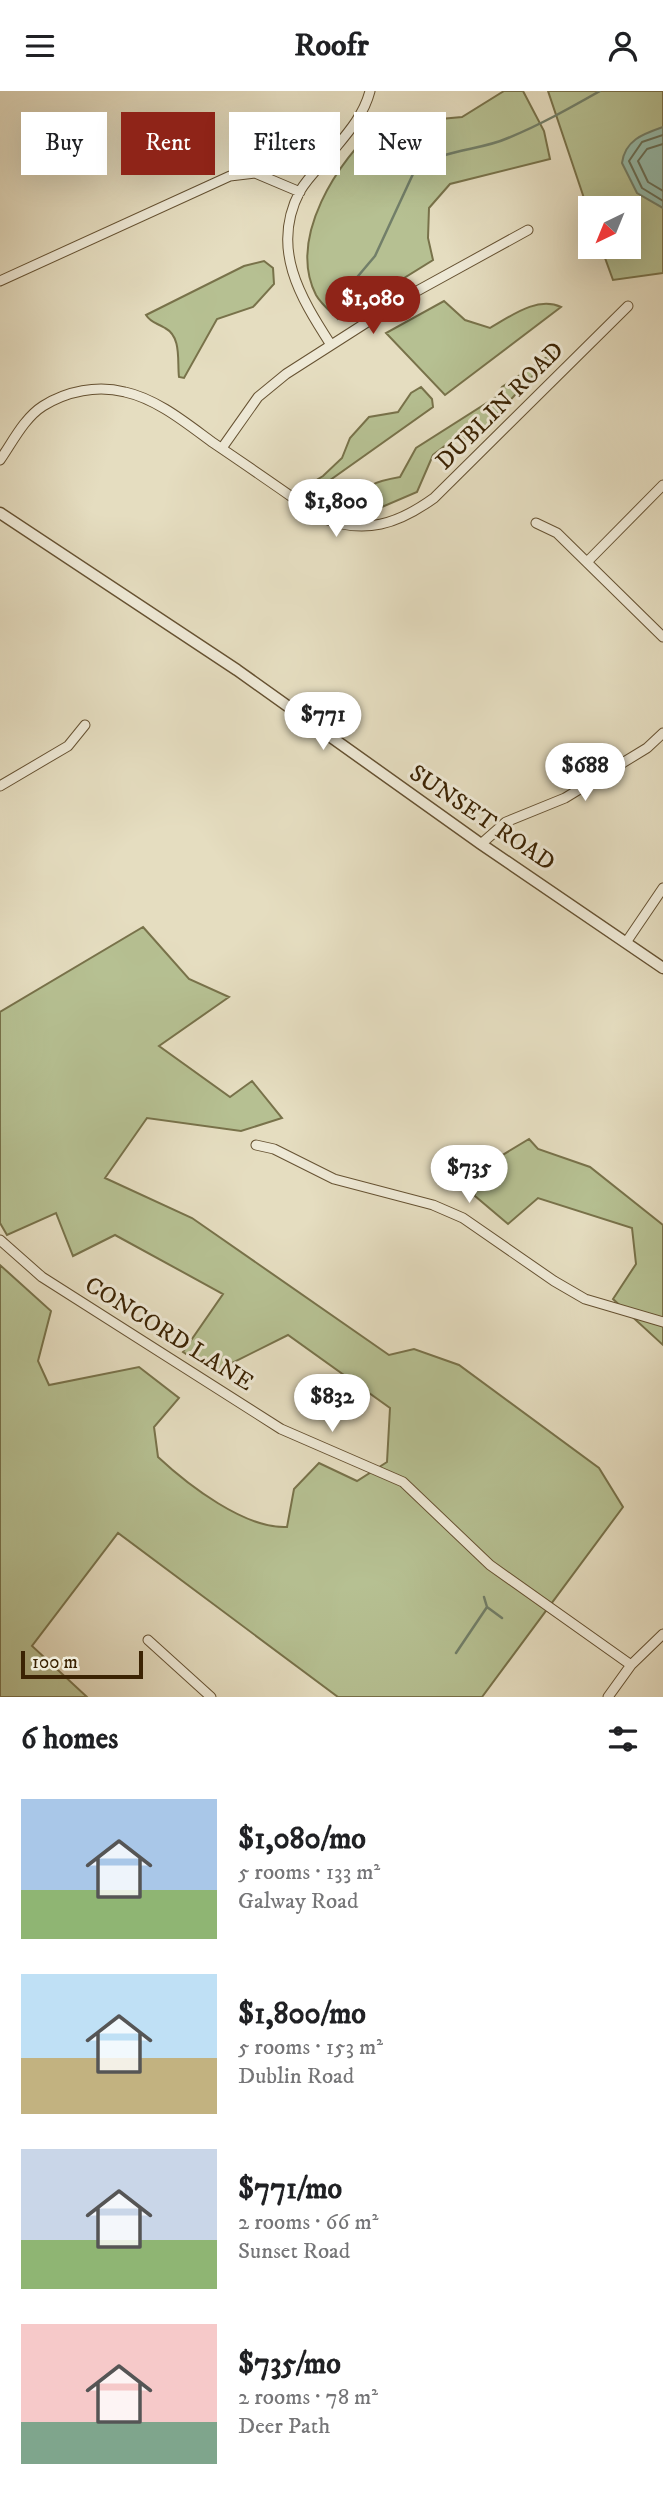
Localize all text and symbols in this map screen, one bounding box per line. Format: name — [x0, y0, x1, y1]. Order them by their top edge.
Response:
text: Roofr — [294, 26, 369, 66]
icon: menu — [21, 27, 59, 65]
icon: person — [604, 27, 642, 65]
chip: Buy — [21, 112, 107, 175]
chip: Rent — [121, 112, 215, 175]
chip: Filters — [229, 112, 340, 175]
chip: New — [354, 112, 446, 175]
north arrow — [578, 196, 640, 259]
map controls — [578, 196, 641, 259]
pin: $1,080 — [316, 277, 430, 336]
text: $1,080 — [341, 284, 405, 313]
street label: DUBLIN ROAD — [430, 336, 570, 476]
pin: $1,800 — [279, 479, 393, 539]
text: $1,800 — [304, 487, 368, 516]
pin: $771 — [282, 693, 364, 752]
text: $771 — [300, 700, 346, 729]
pin: $688 — [544, 743, 626, 803]
text: $688 — [561, 751, 609, 780]
street label: SUNSET ROAD — [403, 758, 561, 878]
pin: $735 — [428, 1145, 510, 1205]
text: $735 — [447, 1153, 491, 1182]
street label: CONCORD LANE — [79, 1270, 259, 1398]
pin: $832 — [291, 1375, 373, 1434]
text: $832 — [310, 1382, 354, 1411]
scale bar — [21, 1648, 144, 1680]
text: 100 m — [32, 1651, 78, 1674]
icon: filters — [604, 1720, 642, 1758]
text: 6 homes — [21, 1721, 118, 1758]
text: $1,080/mo — [238, 1821, 366, 1858]
icon: home — [77, 1827, 161, 1911]
text: 5 rooms · 133 m² — [238, 1858, 380, 1887]
text: Galway Road — [238, 1887, 358, 1916]
text: $1,800/mo — [238, 1996, 366, 2033]
icon: home — [77, 2002, 161, 2086]
text: 5 rooms · 153 m² — [238, 2033, 383, 2062]
text: Dublin Road — [238, 2062, 354, 2091]
text: $771/mo — [238, 2171, 342, 2208]
icon: home — [77, 2177, 161, 2261]
text: 2 rooms · 66 m² — [238, 2208, 378, 2237]
text: Sunset Road — [238, 2237, 350, 2266]
text: $735/mo — [238, 2346, 341, 2383]
icon: home — [77, 2352, 161, 2436]
text: 2 rooms · 78 m² — [238, 2383, 378, 2412]
text: Deer Path — [238, 2412, 330, 2441]

